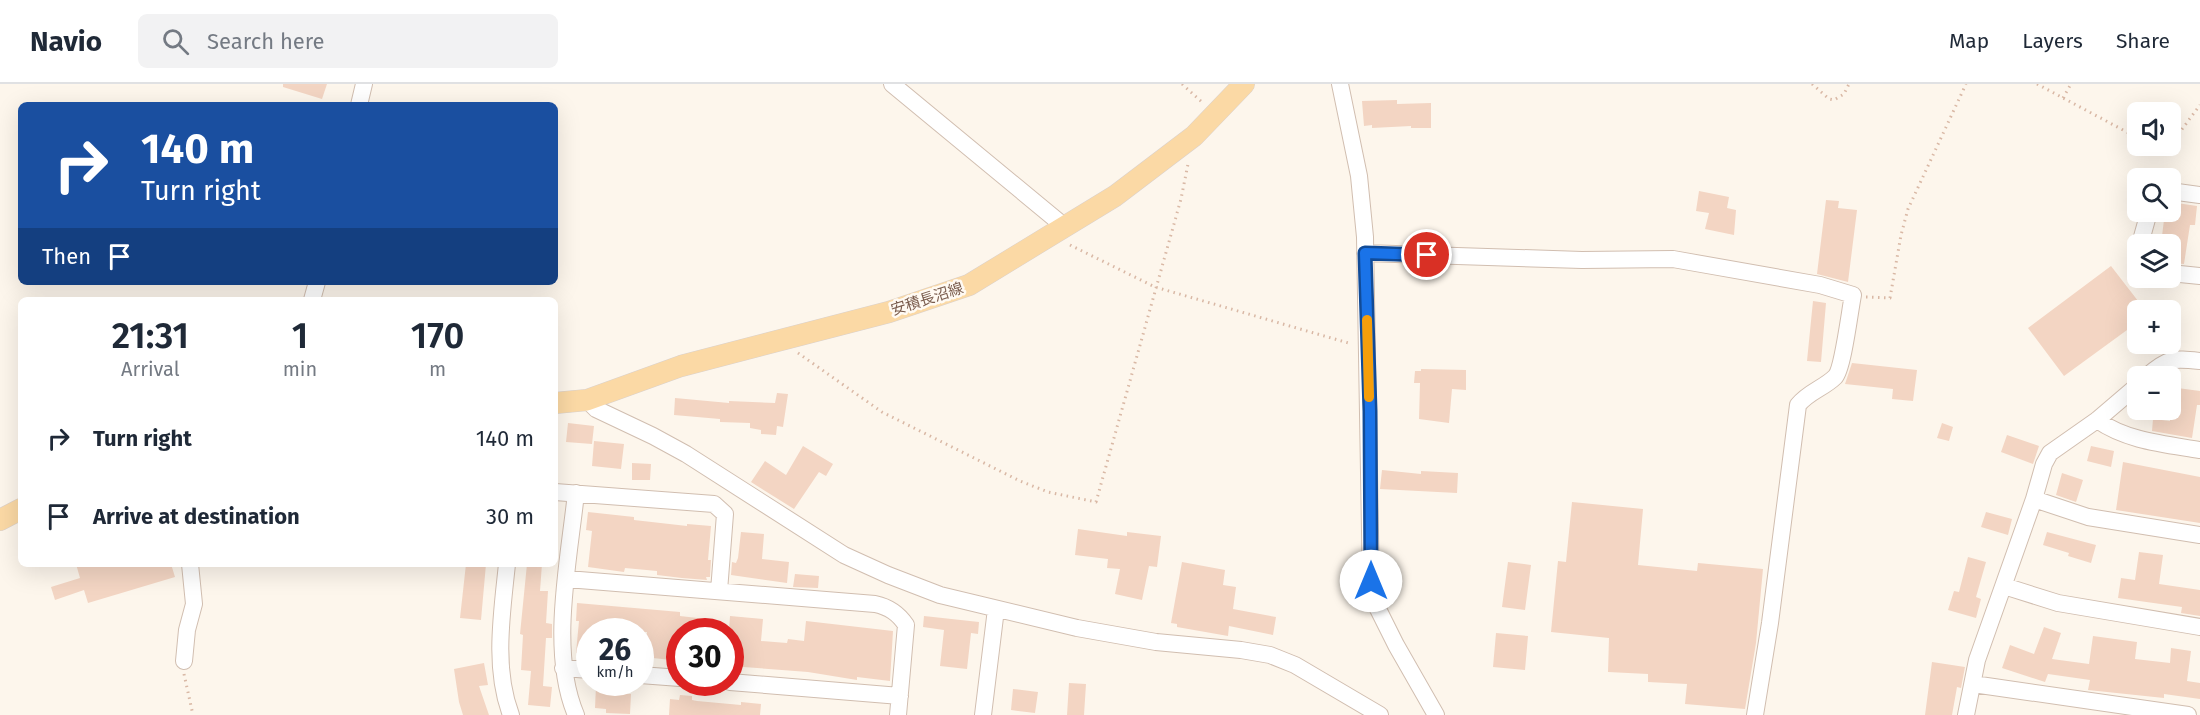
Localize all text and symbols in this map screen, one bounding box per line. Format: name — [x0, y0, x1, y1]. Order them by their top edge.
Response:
search box — [138, 14, 558, 68]
text: Navio — [30, 25, 102, 58]
icon: search — [159, 25, 192, 58]
text: Search here — [207, 28, 325, 55]
text: Map — [1949, 28, 1989, 54]
text: Layers — [2022, 28, 2083, 54]
text: Share — [2116, 28, 2170, 54]
map controls — [2127, 102, 2181, 420]
button: sound — [2127, 102, 2181, 156]
text: 140 m — [141, 124, 254, 174]
icon: right — [42, 126, 120, 204]
button: search — [2127, 168, 2181, 222]
text: Turn right — [141, 175, 261, 207]
pin — [1401, 229, 1452, 280]
button: layers — [2127, 234, 2181, 288]
icon: arrive — [1410, 238, 1443, 271]
icon: arrive — [103, 240, 136, 273]
text: Then — [42, 243, 91, 270]
street label: 安積長沼線 — [889, 279, 965, 319]
button: + — [2127, 300, 2181, 354]
text: 21:31 — [112, 314, 189, 358]
text: 1 — [292, 314, 308, 358]
text: 170 — [411, 314, 464, 358]
text: Arrival — [121, 357, 180, 381]
text: min — [283, 357, 317, 381]
text: m — [429, 357, 446, 381]
button: − — [2127, 366, 2181, 420]
icon: right — [42, 422, 75, 455]
text: Turn right — [93, 425, 192, 452]
text: 140 m — [476, 425, 534, 452]
icon: arrive — [42, 500, 75, 533]
text: Arrive at destination — [93, 503, 300, 530]
text: 30 m — [486, 503, 534, 530]
position arrow — [1339, 549, 1403, 613]
speed limit sign: 30 — [666, 618, 744, 696]
text: 26 — [599, 632, 631, 668]
text: km/h — [596, 663, 634, 681]

